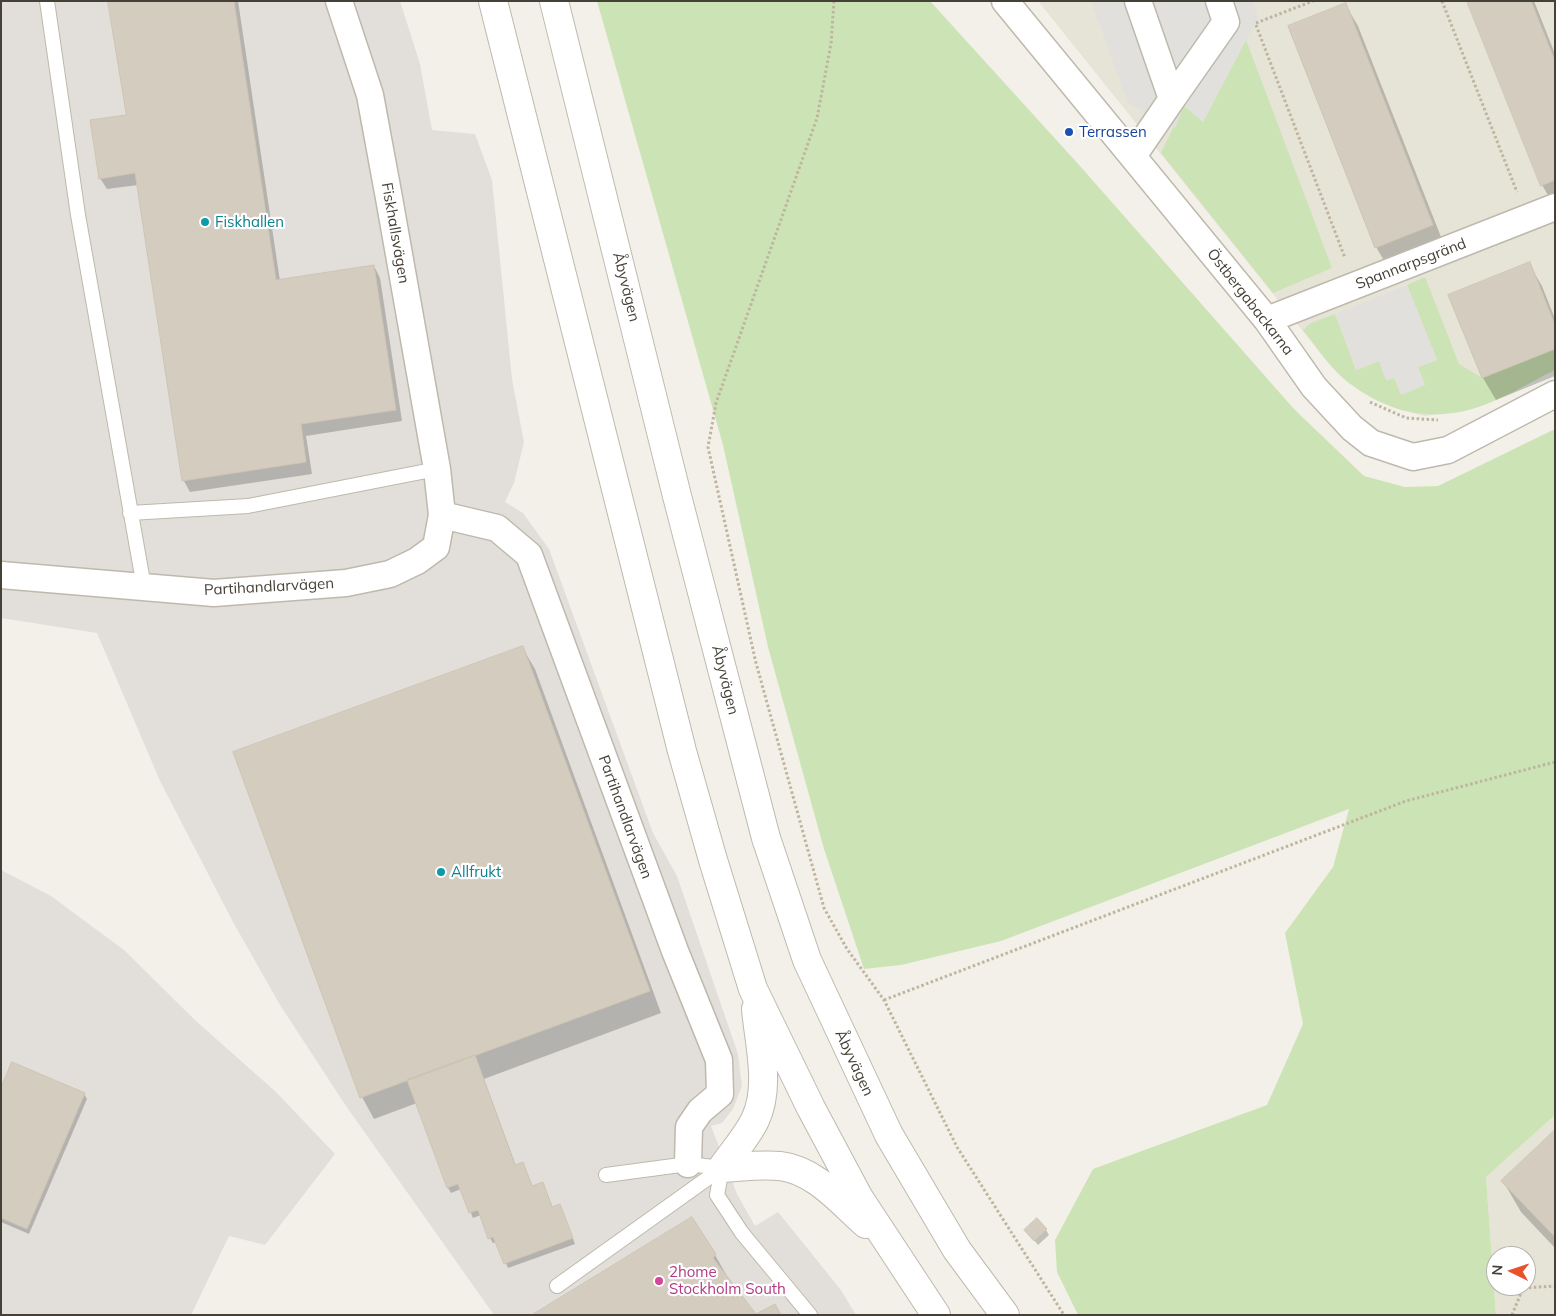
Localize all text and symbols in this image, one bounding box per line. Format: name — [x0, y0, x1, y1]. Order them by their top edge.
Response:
place label: Terrassen — [1079, 123, 1147, 141]
marker: Terrassen — [1063, 126, 1075, 138]
street label: Fiskhallsvägen — [377, 181, 413, 285]
place label: Fiskhallen — [215, 213, 284, 231]
marker: Fiskhallen — [199, 216, 211, 228]
street label: Spannarpsgränd — [1353, 235, 1469, 293]
street label: Östbergabackarna — [1203, 245, 1297, 359]
street label: Åbyvägen — [609, 250, 643, 324]
street label: Partihandlarvägen — [204, 575, 334, 599]
street label: Åbyvägen — [708, 643, 742, 717]
street label: Partihandlarvägen — [594, 753, 656, 881]
place label: Allfrukt — [451, 863, 501, 881]
marker: Allfrukt — [435, 866, 447, 878]
street label: Åbyvägen — [831, 1027, 877, 1099]
north arrow — [1486, 1246, 1536, 1296]
place label: 2home Stockholm South — [669, 1263, 786, 1298]
text: N — [1488, 1264, 1506, 1276]
marker: 2home Stockholm South — [653, 1275, 665, 1287]

